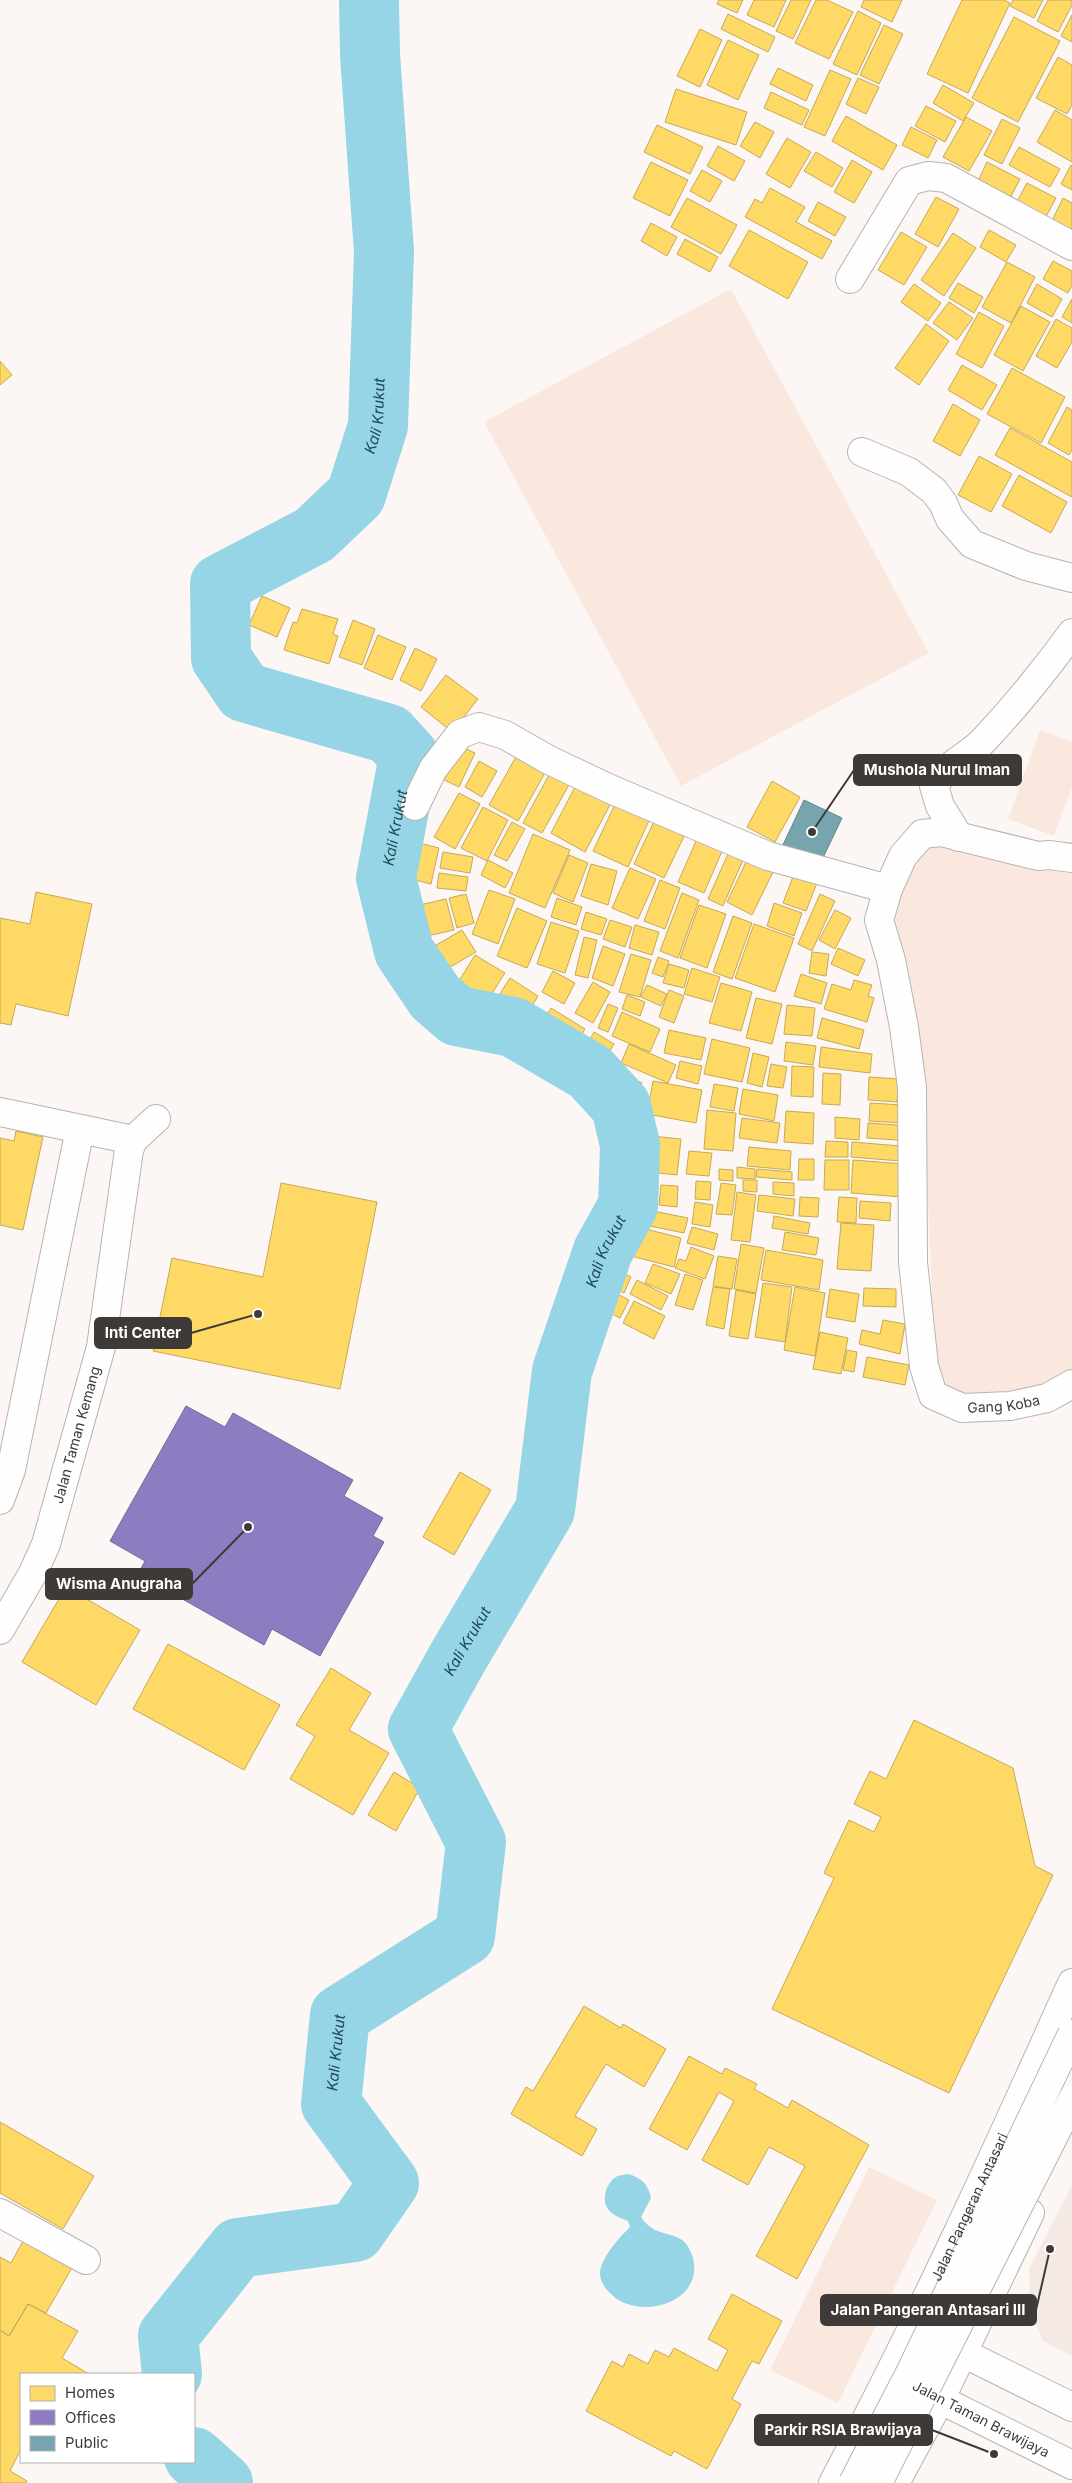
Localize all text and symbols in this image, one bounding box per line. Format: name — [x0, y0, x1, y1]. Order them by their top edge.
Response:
water label: Kali Krukut — [360, 376, 389, 456]
callout: Mushola Nurul Iman — [854, 755, 1021, 785]
text: Mushola Nurul Iman — [864, 760, 1010, 779]
water label: Kali Krukut — [379, 787, 412, 867]
water label: Kali Krukut — [581, 1211, 630, 1290]
callout: Inti Center — [95, 1318, 191, 1348]
text: Inti Center — [105, 1323, 181, 1342]
street label: Jalan Taman Kemang — [49, 1364, 103, 1505]
street label: Gang Koba — [967, 1391, 1041, 1416]
callout: Wisma Anugraha — [46, 1569, 192, 1599]
text: Wisma Anugraha — [56, 1574, 182, 1593]
water label: Kali Krukut — [439, 1602, 495, 1679]
water label: Kali Krukut — [322, 2012, 349, 2092]
street label: Jalan Pangeran Antasari — [927, 2130, 1011, 2283]
callout: Jalan Pangeran Antasari III — [821, 2295, 1036, 2325]
text: Jalan Pangeran Antasari III — [830, 2300, 1026, 2319]
legend — [20, 2373, 195, 2463]
street label: Jalan Taman Brawijaya — [910, 2377, 1053, 2460]
text: Homes — [65, 2383, 115, 2402]
text: Offices — [65, 2408, 116, 2427]
callout: Parkir RSIA Brawijaya — [755, 2415, 932, 2445]
text: Parkir RSIA Brawijaya — [764, 2420, 922, 2439]
text: Public — [65, 2433, 108, 2452]

